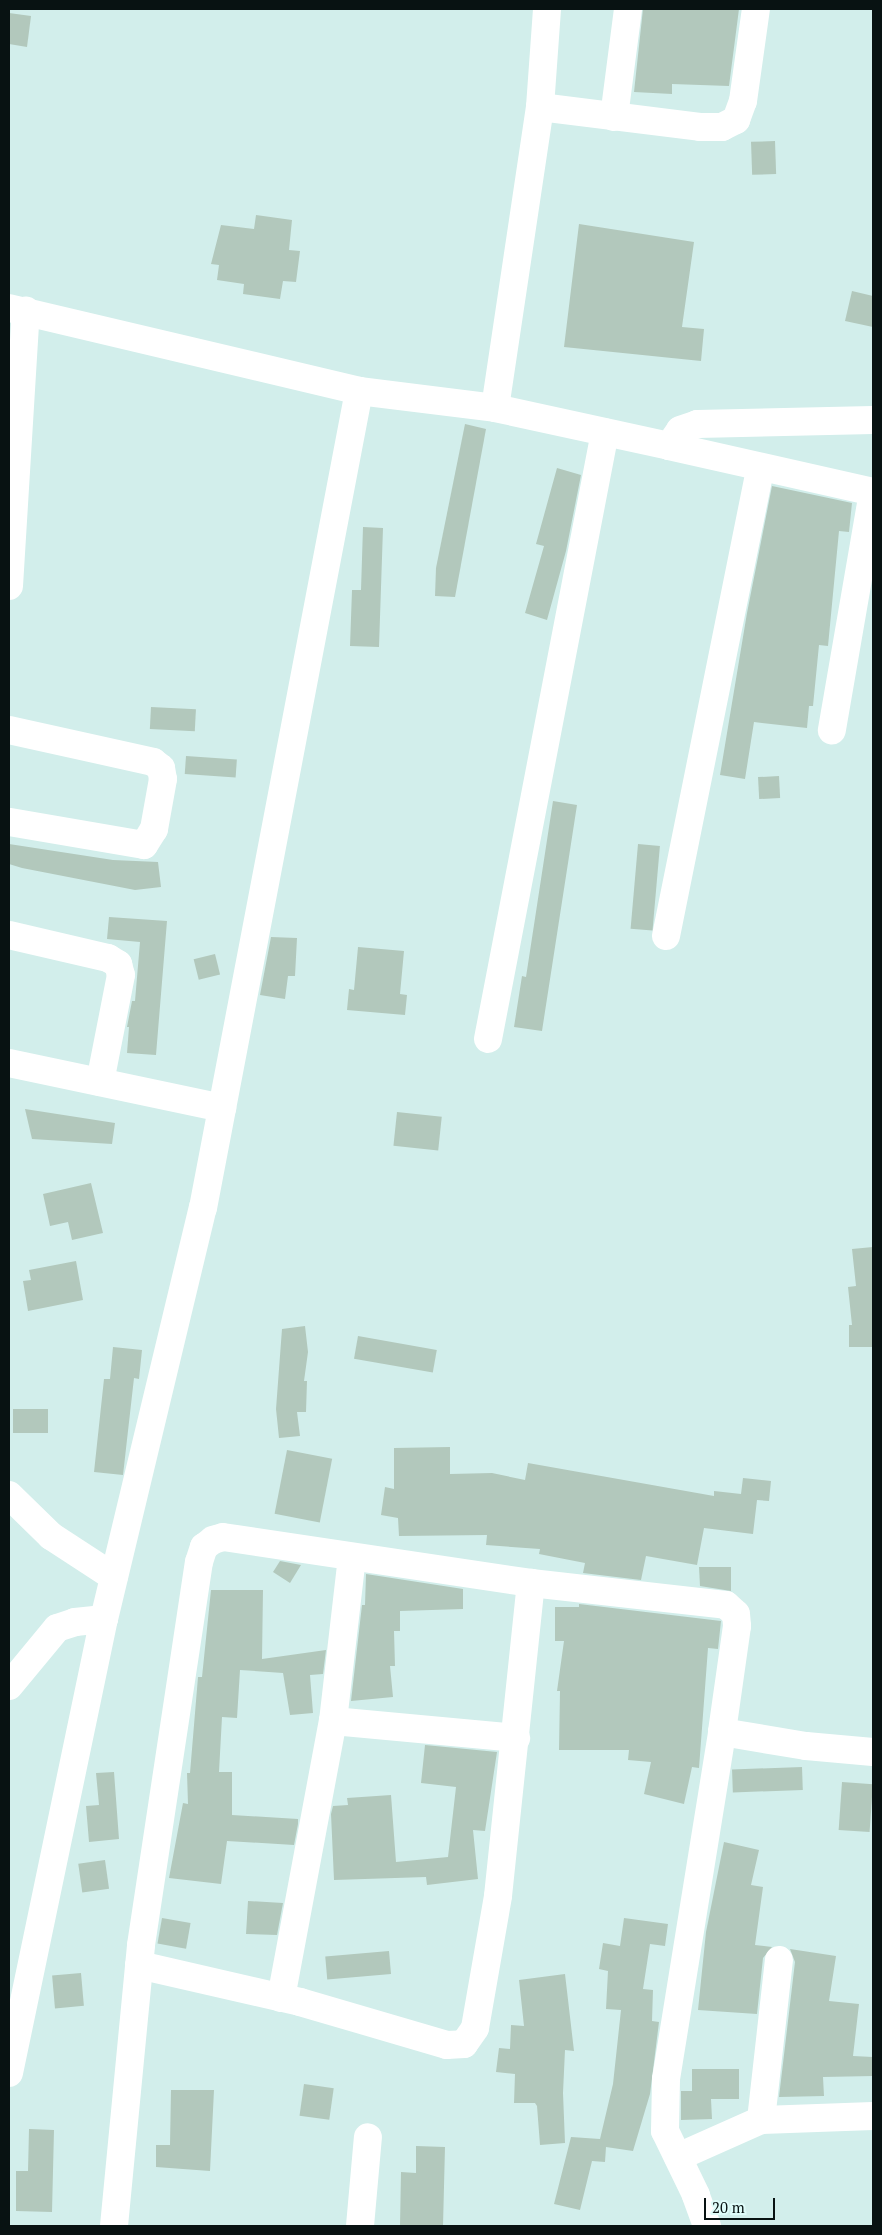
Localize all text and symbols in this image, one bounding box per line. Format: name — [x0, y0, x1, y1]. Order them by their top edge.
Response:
scale bar — [707, 2188, 778, 2220]
text: 20 m — [712, 2197, 745, 2217]

